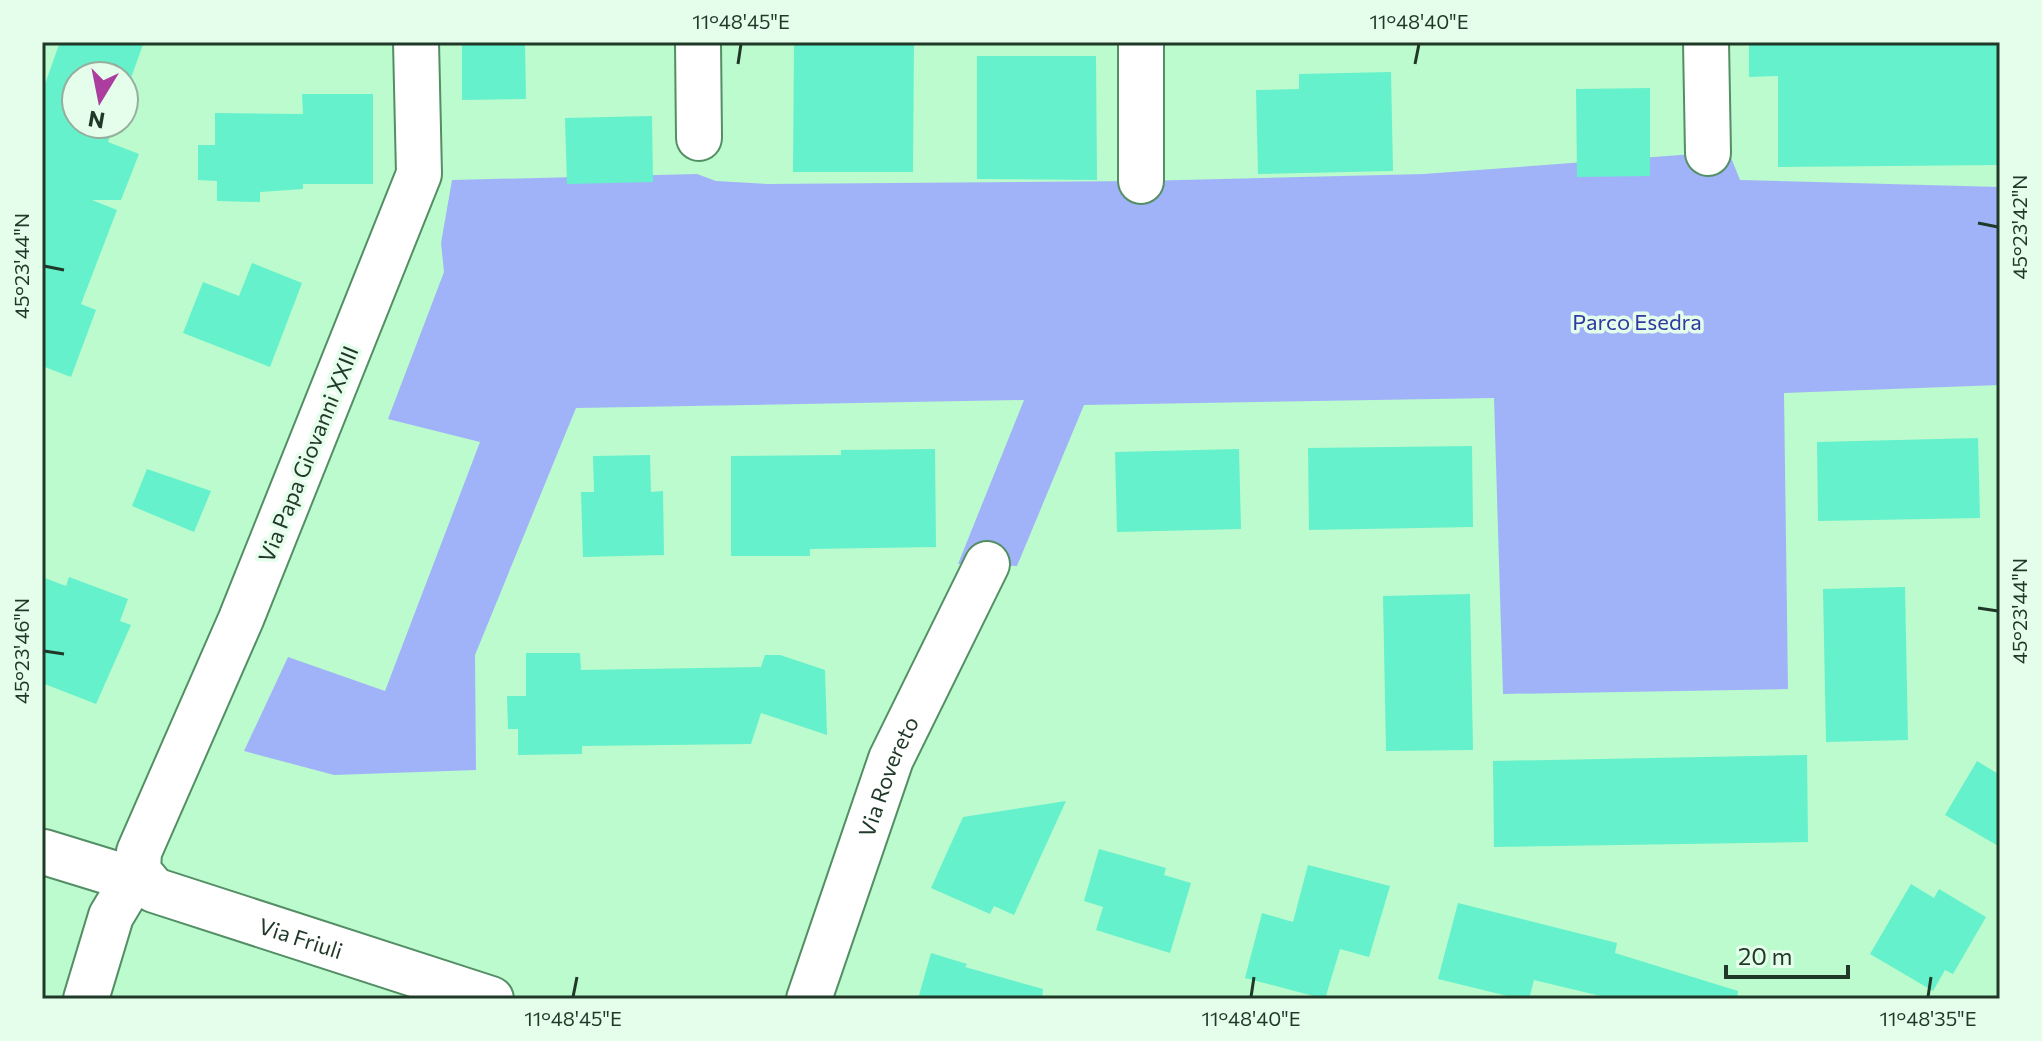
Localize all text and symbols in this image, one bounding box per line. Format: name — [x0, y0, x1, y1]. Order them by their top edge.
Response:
text: 11°48'45"E — [692, 9, 790, 33]
text: 11°48'40"E — [1369, 9, 1469, 33]
north arrow — [60, 60, 140, 140]
text: N — [86, 105, 107, 135]
text: 45°23'42"N — [2007, 175, 2031, 279]
text: 45°23'44"N — [9, 213, 33, 319]
park label: Parco Esedra — [1572, 308, 1702, 335]
street label: Via Papa Giovanni XXIII — [252, 342, 364, 566]
text: 45°23'44"N — [2007, 558, 2031, 664]
text: 45°23'46"N — [9, 598, 33, 704]
street label: Via Rovereto — [852, 712, 924, 840]
street label: Via Friuli — [256, 911, 346, 964]
scale bar — [1726, 929, 1848, 979]
text: 20 m — [1738, 941, 1792, 970]
text: 11°48'45"E — [524, 1006, 622, 1030]
text: 11°48'40"E — [1201, 1006, 1301, 1030]
text: 11°48'35"E — [1879, 1006, 1977, 1030]

